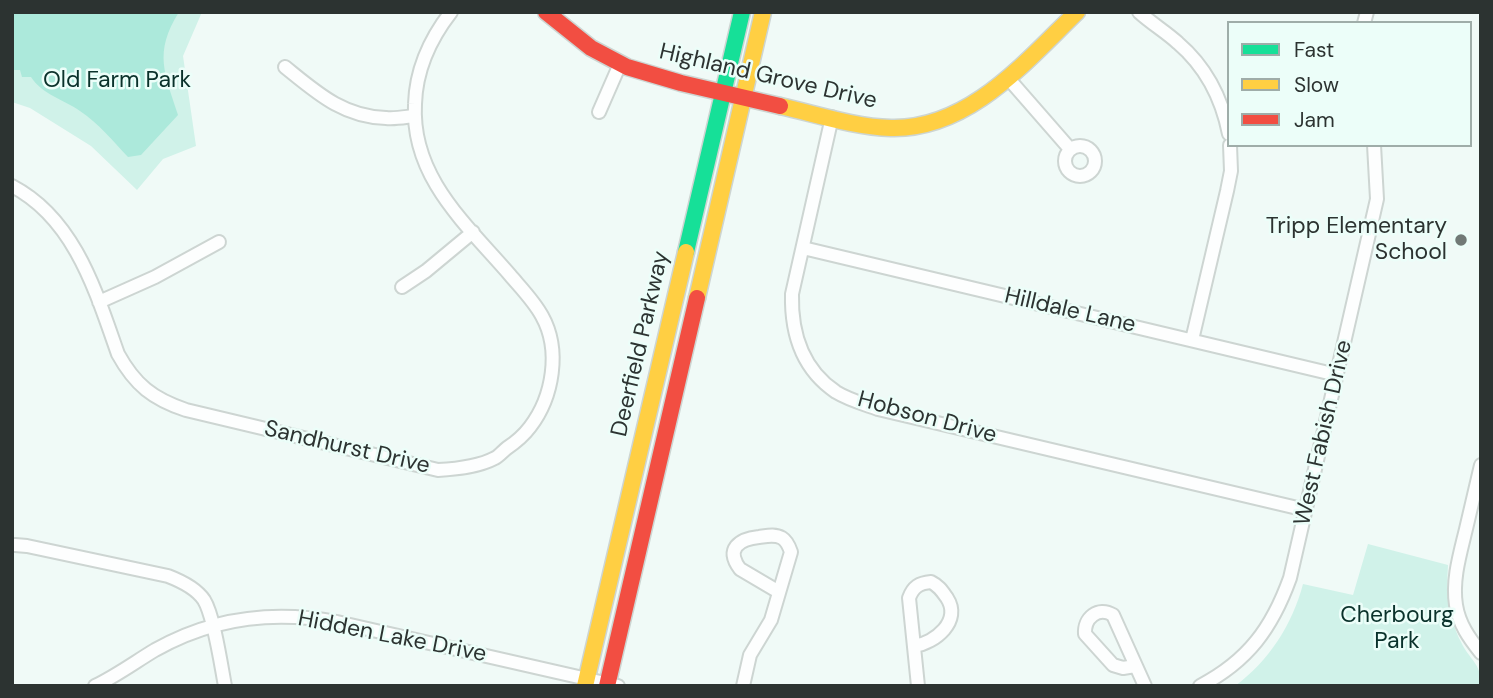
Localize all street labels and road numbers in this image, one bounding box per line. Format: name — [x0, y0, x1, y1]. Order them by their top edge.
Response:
street label: Highland Grove Drive — [657, 39, 879, 115]
street label: Deerfield Parkway — [606, 248, 676, 440]
street label: Hilldale Lane — [1002, 283, 1138, 339]
street label: West Fabish Drive — [1289, 338, 1359, 528]
street label: Hobson Drive — [855, 386, 999, 450]
street label: Sandhurst Drive — [262, 416, 432, 480]
street label: Hidden Lake Drive — [295, 605, 489, 669]

